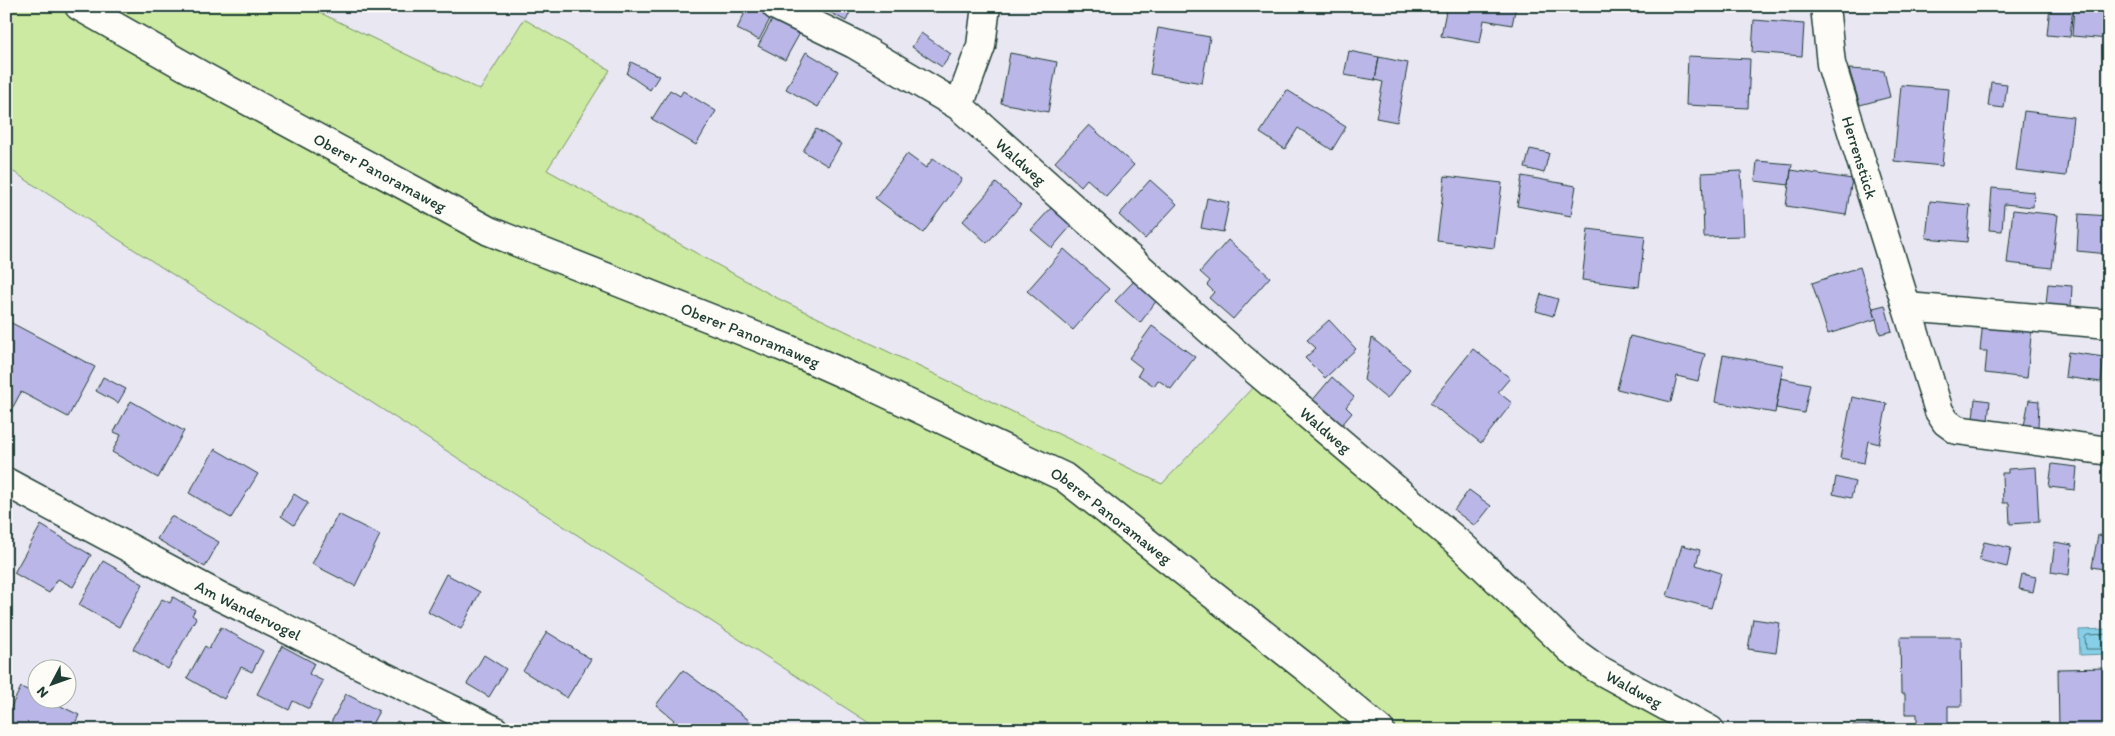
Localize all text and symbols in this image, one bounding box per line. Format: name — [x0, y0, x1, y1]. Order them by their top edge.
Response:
street label: Herrenstück — [1838, 114, 1882, 202]
street label: Oberer Panoramaweg — [310, 129, 451, 216]
street label: Waldweg — [992, 134, 1051, 190]
street label: Oberer Panoramaweg — [678, 298, 824, 372]
street label: Waldweg — [1296, 403, 1356, 458]
street label: Oberer Panoramaweg — [1048, 463, 1176, 568]
street label: Am Wandervogel — [192, 576, 305, 644]
north arrow — [28, 658, 78, 708]
street label: Waldweg — [1603, 666, 1666, 712]
text: N — [33, 683, 52, 701]

